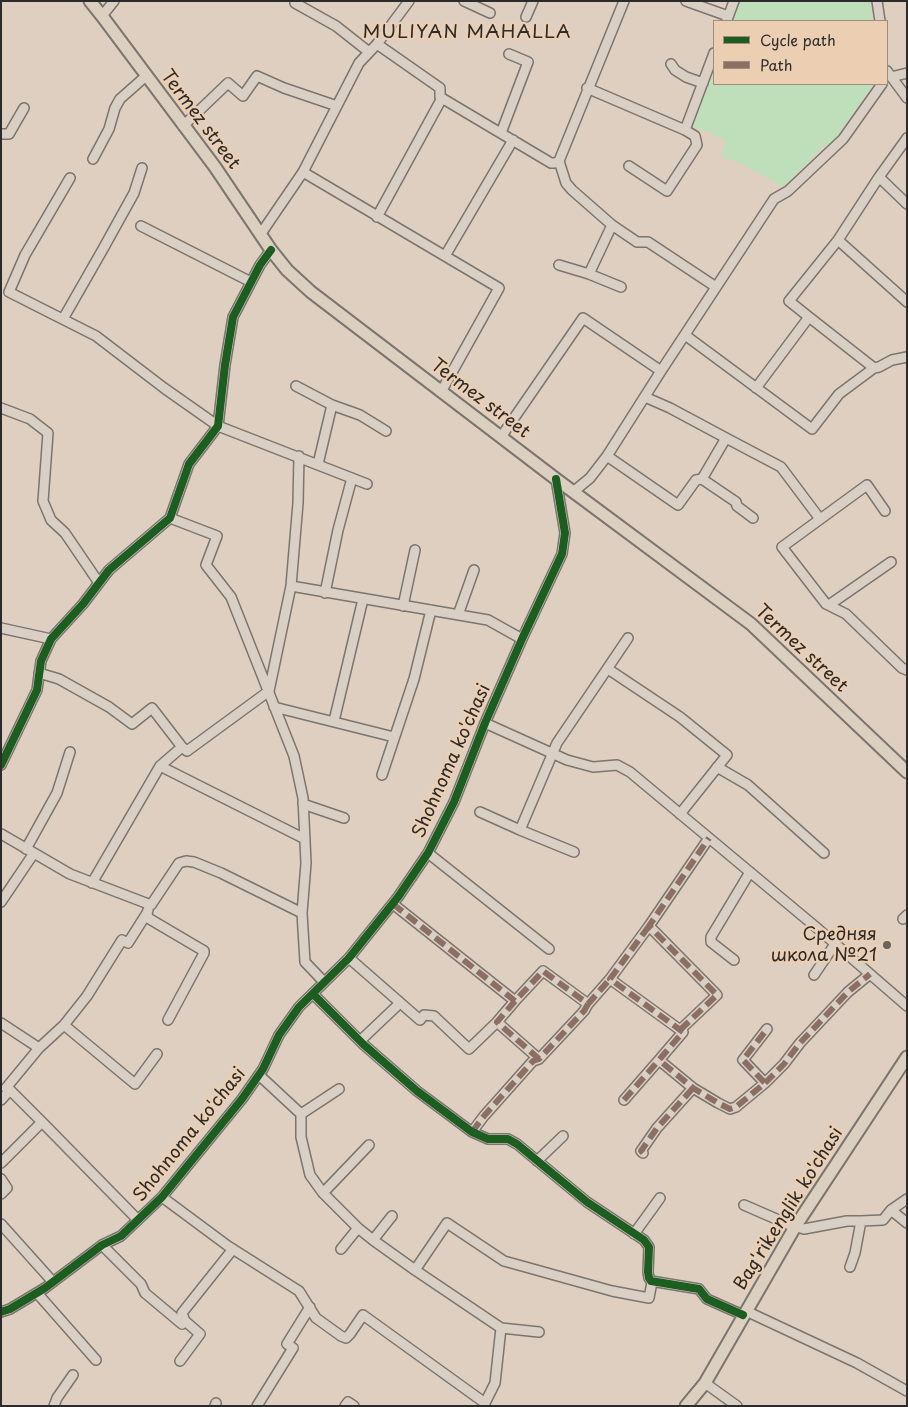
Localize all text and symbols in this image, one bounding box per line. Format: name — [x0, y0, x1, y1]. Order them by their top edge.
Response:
legend — [713, 20, 888, 85]
district label: MULIYAN MAHALLA — [362, 22, 572, 44]
text: Cycle path — [760, 28, 836, 51]
text: Path — [760, 53, 792, 76]
street label: Termez street — [156, 66, 244, 174]
street label: Termez street — [426, 355, 534, 443]
street label: Termez street — [750, 601, 852, 697]
street label: Shohnoma ko'chasi — [408, 681, 496, 841]
place label: Средняя школа №21 — [771, 924, 877, 966]
marker: Средняя школа №21 — [881, 939, 893, 951]
street label: Shohnoma ko'chasi — [129, 1064, 251, 1206]
street label: Bag'rikenglik ko'chasi — [730, 1124, 848, 1294]

